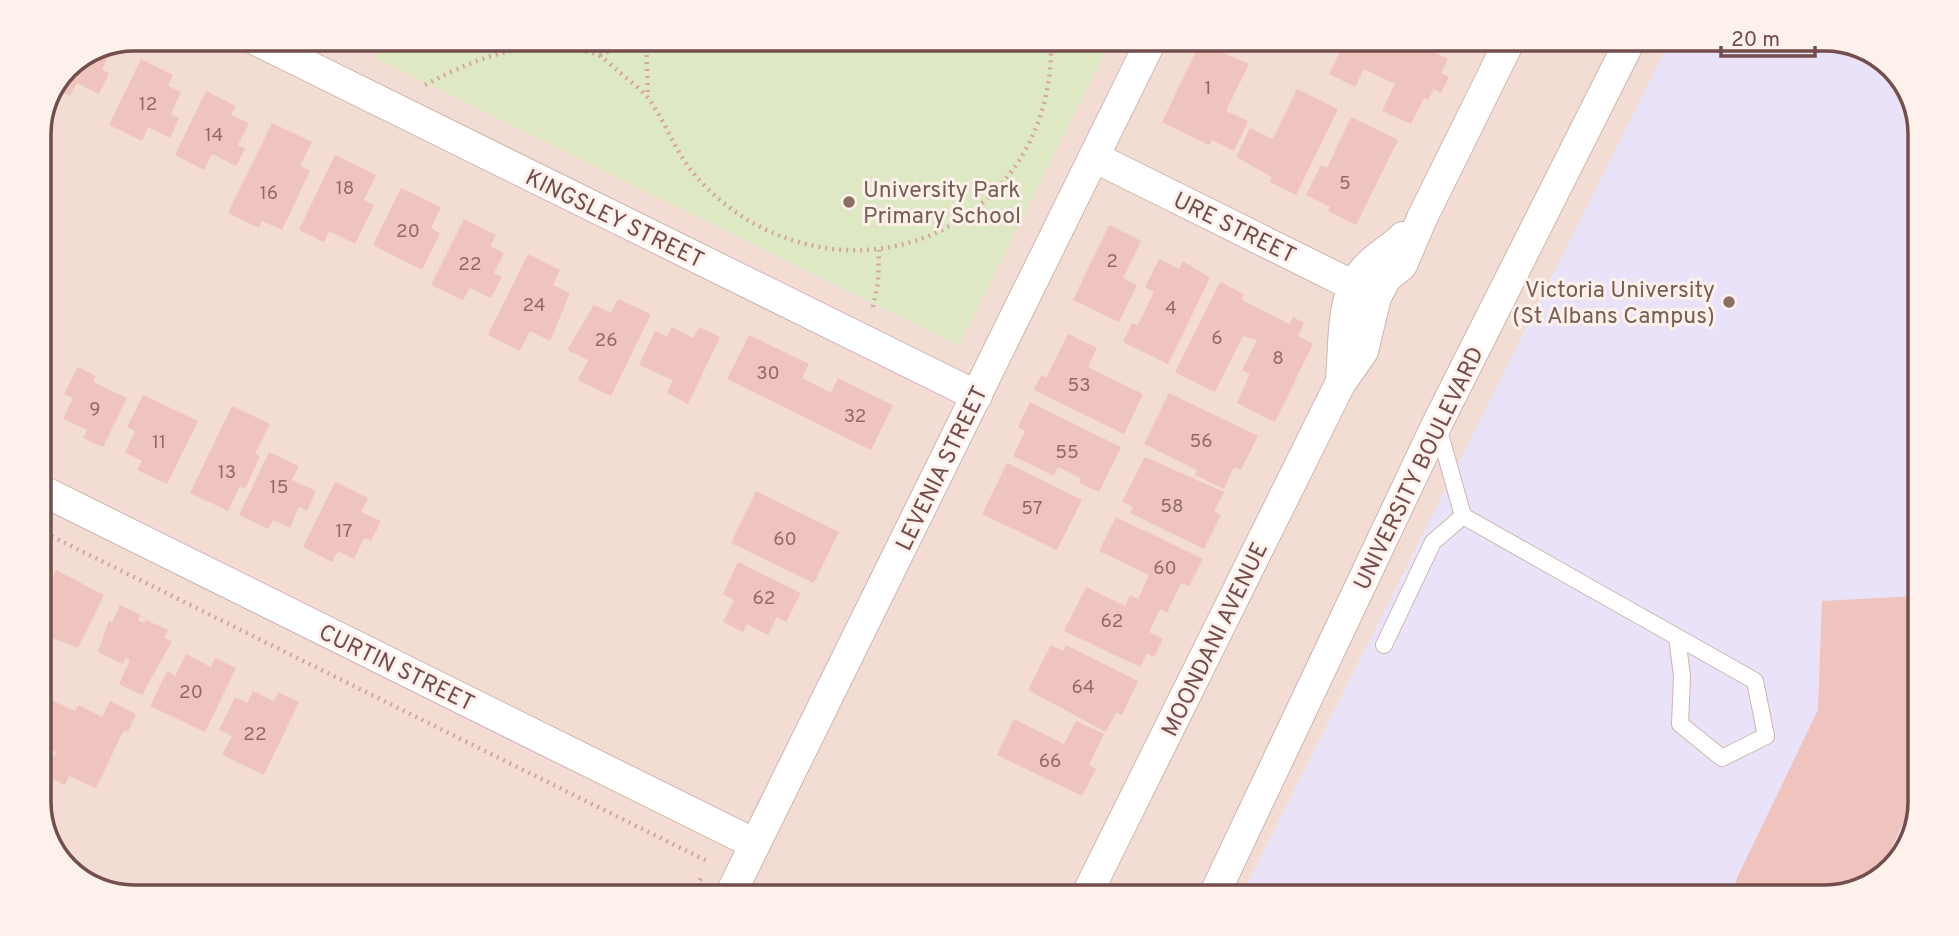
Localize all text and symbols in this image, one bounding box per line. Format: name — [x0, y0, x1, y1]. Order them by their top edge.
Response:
scale bar — [1721, 14, 1815, 58]
text: 20 m — [1731, 27, 1780, 54]
house number: 1 — [1204, 77, 1212, 101]
house number: 12 — [139, 93, 157, 117]
house number: 14 — [205, 124, 223, 148]
street label: KINGSLEY STREET — [520, 164, 708, 276]
house number: 5 — [1339, 172, 1351, 196]
house number: 18 — [336, 177, 354, 201]
place label: University Park Primary School — [863, 177, 1021, 232]
house number: 16 — [260, 182, 278, 206]
street label: URE STREET — [1168, 187, 1300, 271]
marker: University Park Primary School — [841, 194, 857, 210]
house number: 20 — [396, 220, 420, 244]
house number: 2 — [1106, 250, 1118, 274]
house number: 22 — [458, 253, 482, 277]
place label: Victoria University (St Albans Campus) — [1512, 277, 1715, 332]
house number: 24 — [522, 294, 546, 318]
marker: Victoria University (St Albans Campus) — [1721, 294, 1737, 310]
house number: 4 — [1165, 297, 1177, 321]
house number: 6 — [1211, 327, 1223, 351]
house number: 26 — [595, 329, 617, 353]
street label: UNIVERSITY BOULEVARD — [1349, 343, 1492, 596]
house number: 8 — [1272, 347, 1284, 371]
house number: 30 — [756, 362, 780, 386]
house number: 53 — [1067, 374, 1091, 398]
street label: LEVENIA STREET — [891, 382, 996, 556]
house number: 9 — [89, 398, 101, 422]
house number: 32 — [844, 405, 866, 429]
house number: 56 — [1189, 430, 1213, 454]
house number: 11 — [152, 431, 166, 455]
house number: 55 — [1055, 441, 1079, 465]
house number: 13 — [218, 461, 236, 485]
house number: 15 — [270, 476, 288, 500]
house number: 58 — [1160, 495, 1184, 519]
house number: 57 — [1021, 497, 1043, 521]
house number: 17 — [336, 520, 353, 544]
house number: 60 — [773, 528, 797, 552]
street label: MOONDANI AVENUE — [1157, 538, 1276, 742]
house number: 60 — [1153, 557, 1177, 581]
house number: 62 — [753, 587, 775, 611]
house number: 62 — [1101, 610, 1123, 634]
street label: CURTIN STREET — [313, 619, 479, 719]
house number: 64 — [1071, 676, 1095, 700]
house number: 20 — [179, 681, 203, 705]
house number: 22 — [243, 723, 267, 747]
house number: 66 — [1039, 750, 1061, 774]

